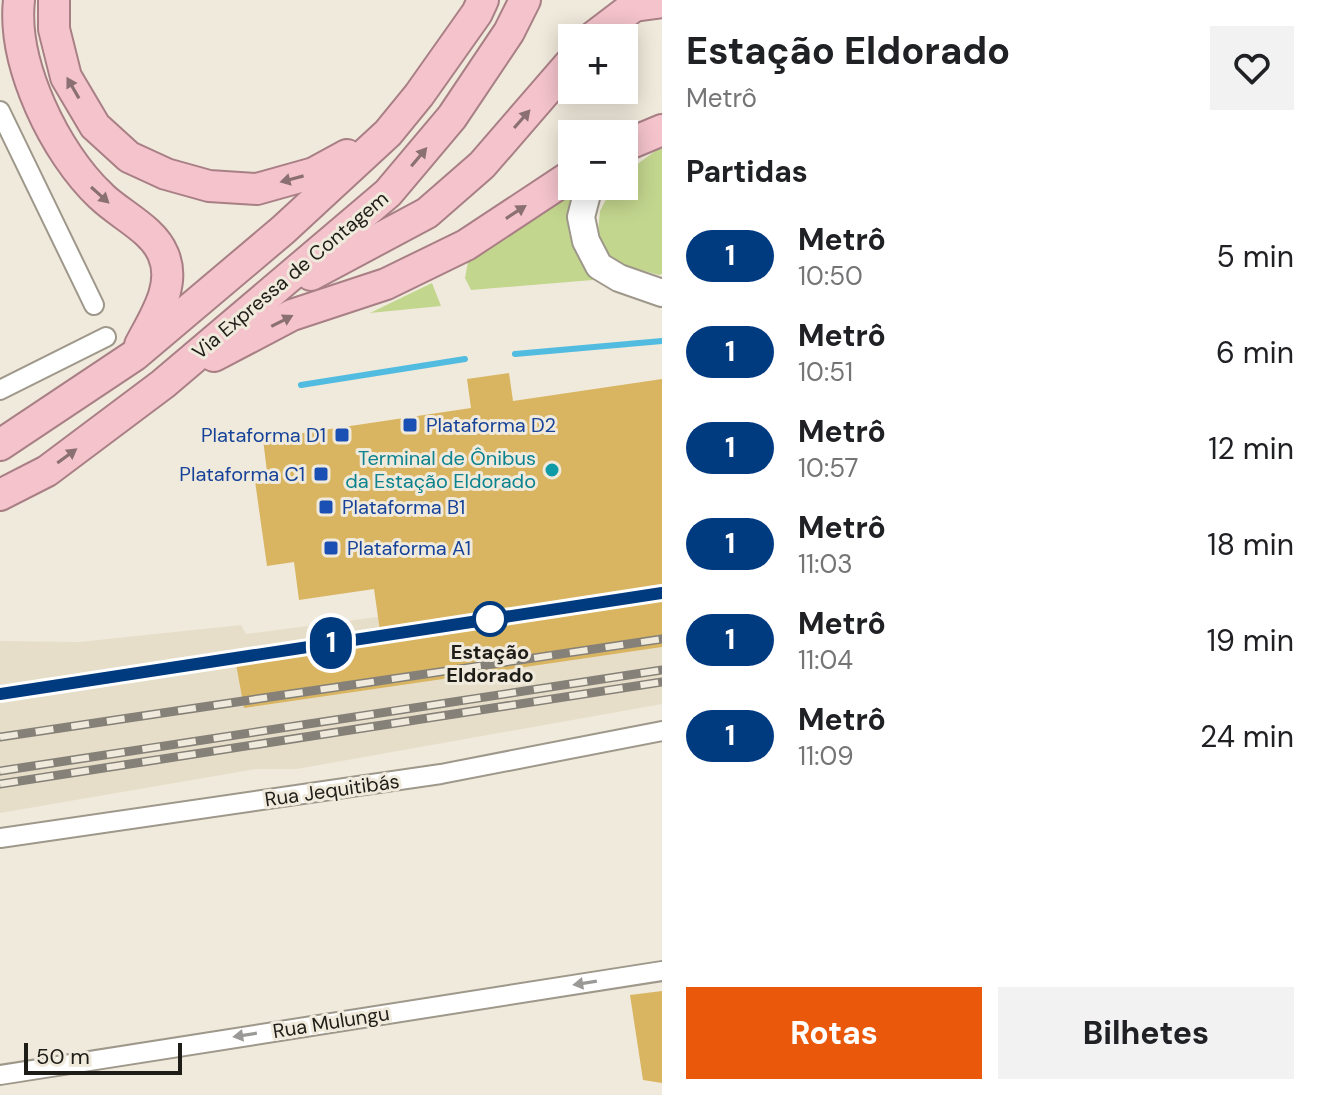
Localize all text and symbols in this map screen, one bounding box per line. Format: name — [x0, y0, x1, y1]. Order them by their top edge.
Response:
map controls — [558, 24, 638, 200]
button: + — [558, 24, 638, 104]
text: Estação Eldorado — [686, 26, 1010, 76]
button: heart — [1210, 26, 1294, 110]
one-way arrow — [66, 77, 80, 99]
text: Metrô — [686, 81, 757, 115]
one-way arrow — [513, 109, 530, 129]
button: − — [558, 120, 638, 200]
one-way arrow — [410, 147, 427, 167]
text: Partidas — [686, 152, 808, 191]
one-way arrow — [280, 173, 304, 186]
street label: Via Expressa de Contagem — [187, 185, 393, 365]
one-way arrow — [90, 186, 110, 204]
one-way arrow — [505, 205, 527, 219]
text: Metrô — [798, 220, 886, 259]
text: 1 — [725, 237, 735, 274]
text: 5 min — [1217, 237, 1294, 276]
text: 10:50 — [798, 259, 863, 293]
one-way arrow — [270, 314, 293, 327]
text: Metrô — [798, 316, 886, 355]
text: 1 — [725, 333, 735, 370]
text: 6 min — [1216, 333, 1294, 372]
text: 10:51 — [798, 355, 853, 389]
place label: Plataforma D2 — [426, 412, 556, 438]
text: Metrô — [798, 412, 886, 451]
marker: Plataforma D2 — [401, 416, 419, 434]
place label: Plataforma D1 — [201, 422, 326, 448]
marker: Plataforma D1 — [333, 426, 351, 444]
text: 1 — [725, 429, 735, 466]
text: 12 min — [1208, 429, 1294, 468]
place label: Terminal de Ônibus da Estação Eldorado — [345, 445, 536, 494]
one-way arrow — [57, 449, 78, 464]
text: 10:57 — [798, 451, 858, 485]
place label: Plataforma C1 — [179, 461, 305, 487]
marker: Terminal de Ônibus da Estação Eldorado — [543, 461, 561, 479]
marker: Plataforma C1 — [312, 465, 330, 483]
place label: Plataforma B1 — [342, 494, 465, 520]
marker: Plataforma B1 — [317, 498, 335, 516]
text: Metrô — [798, 508, 886, 547]
text: 1 — [725, 525, 735, 562]
text: 18 min — [1207, 525, 1294, 564]
place label: Plataforma A1 — [347, 535, 471, 561]
marker: Plataforma A1 — [322, 539, 340, 557]
text: 11:03 — [798, 547, 853, 581]
marker: Estação Eldorado — [473, 602, 507, 636]
text: Metrô — [798, 604, 886, 643]
line badge: 1 — [305, 617, 357, 669]
text: 1 — [725, 621, 735, 658]
text: 19 min — [1207, 621, 1294, 660]
text: 1 — [326, 624, 336, 661]
place label: Estação Eldorado — [446, 639, 534, 688]
text: 11:04 — [798, 643, 853, 677]
text: Metrô — [798, 700, 886, 739]
text: 1 — [725, 717, 735, 754]
text: 24 min — [1200, 717, 1294, 756]
text: 11:09 — [798, 739, 854, 773]
street label: Rua Jequitibás — [263, 768, 401, 812]
one-way arrow — [572, 977, 597, 990]
button: Rotas — [686, 987, 982, 1079]
button: Bilhetes — [998, 987, 1294, 1079]
street label: Rua Mulungu — [271, 1000, 391, 1044]
one-way arrow — [232, 1029, 257, 1042]
scale bar — [24, 1039, 182, 1075]
text: 50 m — [36, 1042, 90, 1071]

